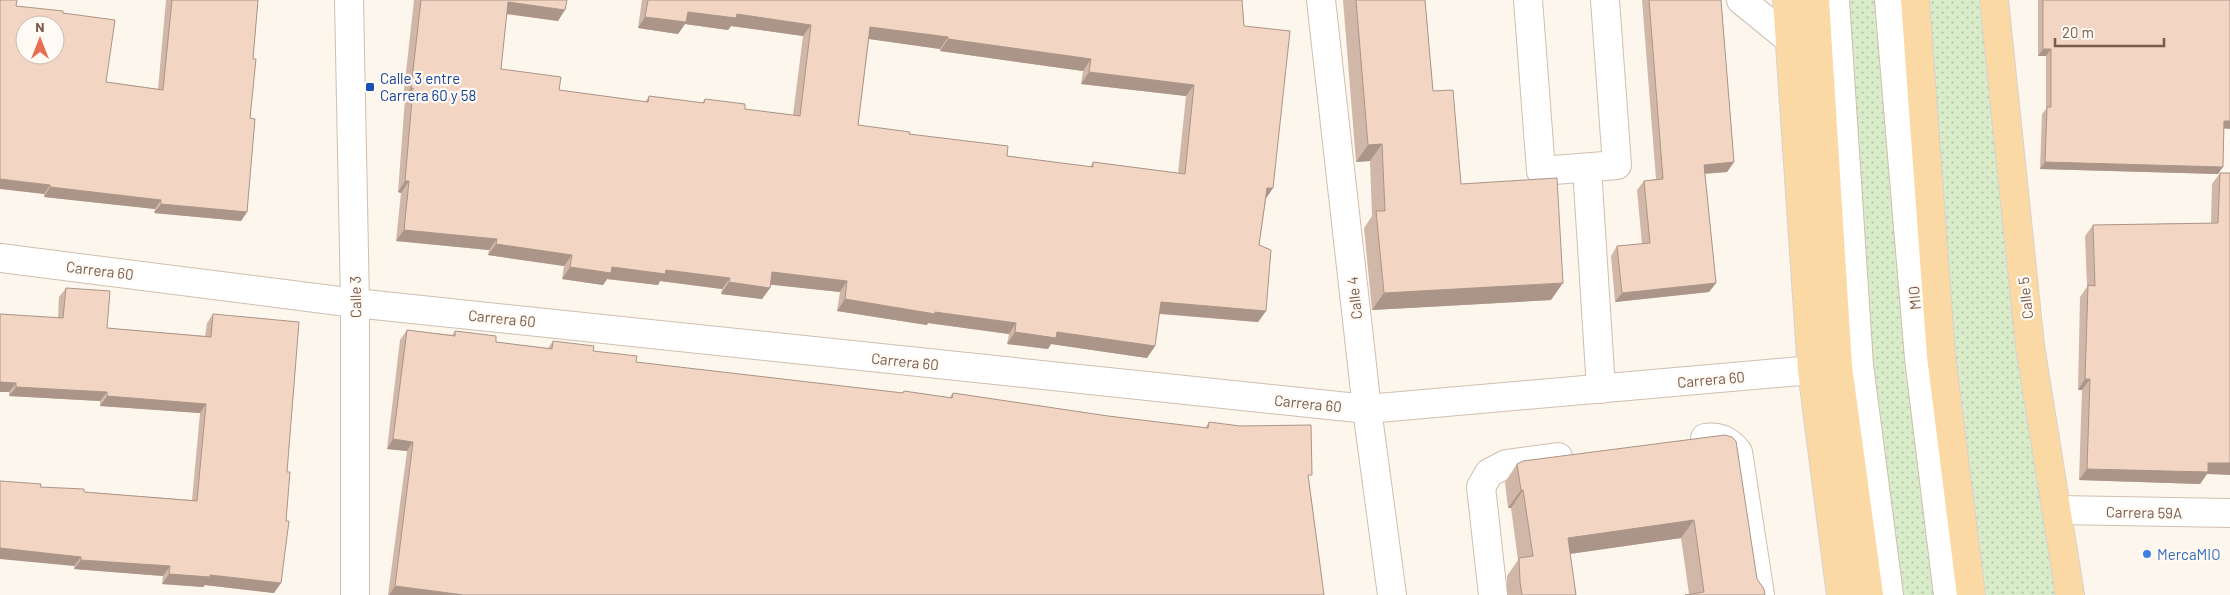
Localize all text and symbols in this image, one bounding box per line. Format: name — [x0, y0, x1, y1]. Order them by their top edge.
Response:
north arrow — [15, 15, 65, 65]
scale bar — [2055, 15, 2164, 47]
text: N — [35, 18, 45, 35]
text: 20 m — [2062, 23, 2094, 41]
place label: Calle 3 entre Carrera 60 y 58 — [380, 69, 476, 104]
marker: Calle 3 entre Carrera 60 y 58 — [364, 81, 376, 93]
street label: Carrera 60 — [65, 257, 135, 283]
street label: Calle 3 — [346, 276, 364, 318]
street label: Calle 4 — [1343, 276, 1365, 320]
street label: Calle 5 — [2014, 276, 2036, 320]
street label: MIO — [1904, 285, 1924, 311]
street label: Carrera 60 — [467, 306, 537, 330]
street label: Carrera 60 — [870, 349, 940, 373]
street label: Carrera 60 — [1676, 367, 1746, 391]
street label: Carrera 60 — [1273, 391, 1343, 415]
street label: Carrera 59A — [2106, 502, 2182, 522]
place label: MercaMIO — [2157, 545, 2221, 563]
marker: MercaMIO — [2141, 548, 2153, 560]

